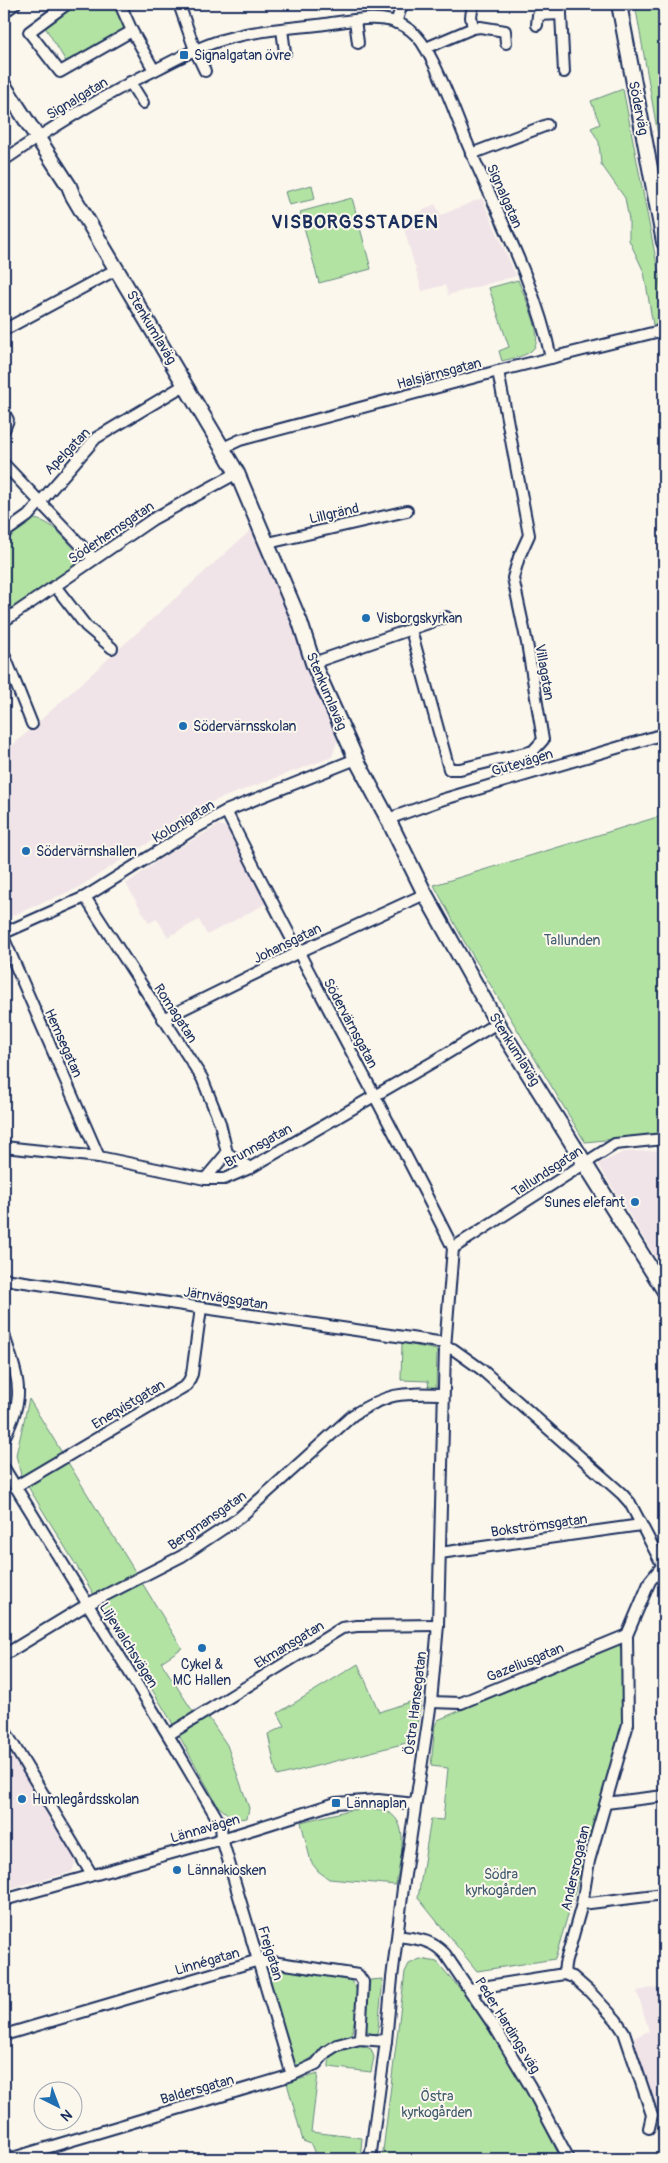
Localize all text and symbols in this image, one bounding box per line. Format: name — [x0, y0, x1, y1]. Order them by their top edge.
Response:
place label: Signalgatan övre — [194, 47, 291, 64]
marker: Signalgatan övre — [178, 49, 190, 61]
street label: Signalgatan — [44, 74, 111, 123]
street label: Söderväg — [625, 80, 652, 137]
street label: Signalgatan — [483, 162, 526, 231]
district label: VISBORGSSTADEN — [271, 210, 439, 234]
street label: Stenkumlaväg — [123, 287, 180, 367]
street label: Halsjärnsgatan — [395, 354, 483, 393]
street label: Apelgatan — [41, 424, 94, 478]
street label: Söderhemsgatan — [65, 498, 157, 567]
street label: Lillgränd — [308, 499, 361, 527]
place label: Visborgskyrkan — [376, 610, 463, 627]
marker: Visborgskyrkan — [360, 612, 372, 624]
street label: Villagatan — [531, 643, 558, 702]
street label: Stenkumlaväg — [302, 650, 351, 733]
place label: Södervärnsskolan — [193, 718, 297, 735]
marker: Södervärnsskolan — [177, 720, 189, 732]
street label: Gutevägen — [489, 745, 555, 780]
street label: Kolonigatan — [149, 796, 218, 847]
place label: Södervärnshallen — [36, 843, 137, 860]
marker: Södervärnshallen — [20, 845, 32, 857]
street label: Johansgatan — [250, 920, 324, 967]
park label: Tallunden — [544, 932, 600, 949]
street label: Södervärnsgatan — [320, 975, 381, 1071]
street label: Romagatan — [150, 981, 201, 1046]
street label: Hemsegatan — [41, 1006, 86, 1080]
street label: Stenkumlaväg — [485, 1010, 544, 1089]
street label: Brunnsgatan — [222, 1120, 295, 1171]
street label: Tallundsgatan — [509, 1142, 586, 1201]
place label: Sunes elefant — [544, 1194, 625, 1211]
marker: Sunes elefant — [629, 1196, 641, 1208]
street label: Järnvägsgatan — [182, 1283, 269, 1314]
street label: Eneqvistgatan — [89, 1376, 168, 1433]
street label: Bergmansgatan — [165, 1487, 250, 1554]
street label: Bokströmsgatan — [490, 1510, 588, 1541]
street label: Liljewalchsvägen — [96, 1599, 162, 1691]
street label: Ekmansgatan — [251, 1617, 327, 1672]
street label: Gazeliusgatan — [484, 1639, 566, 1686]
marker: Cykel & MC Hallen — [196, 1642, 208, 1654]
street label: Östra Hansegatan — [400, 1650, 430, 1756]
place label: Cykel & MC Hallen — [173, 1656, 231, 1689]
place label: Humlegårdsskolan — [32, 1791, 139, 1808]
marker: Humlegårdsskolan — [16, 1793, 28, 1805]
place label: Lännaplan — [346, 1795, 407, 1812]
marker: Lännaplan — [330, 1797, 342, 1809]
street label: Lännavägen — [168, 1810, 242, 1847]
street label: Andersrogatan — [557, 1824, 594, 1913]
place label: Lännakiosken — [187, 1862, 266, 1879]
marker: Lännakiosken — [171, 1864, 183, 1876]
park label: Södra kyrkogården — [466, 1866, 536, 1899]
street label: Frejgatan — [254, 1924, 287, 1983]
street label: Linnégatan — [173, 1944, 241, 1979]
street label: Peder Hardings väg — [471, 1974, 544, 2076]
street label: Baldersgatan — [158, 2071, 236, 2108]
north arrow — [32, 2080, 82, 2130]
park label: Östra kyrkogården — [402, 2087, 472, 2121]
text: N — [57, 2106, 76, 2125]

